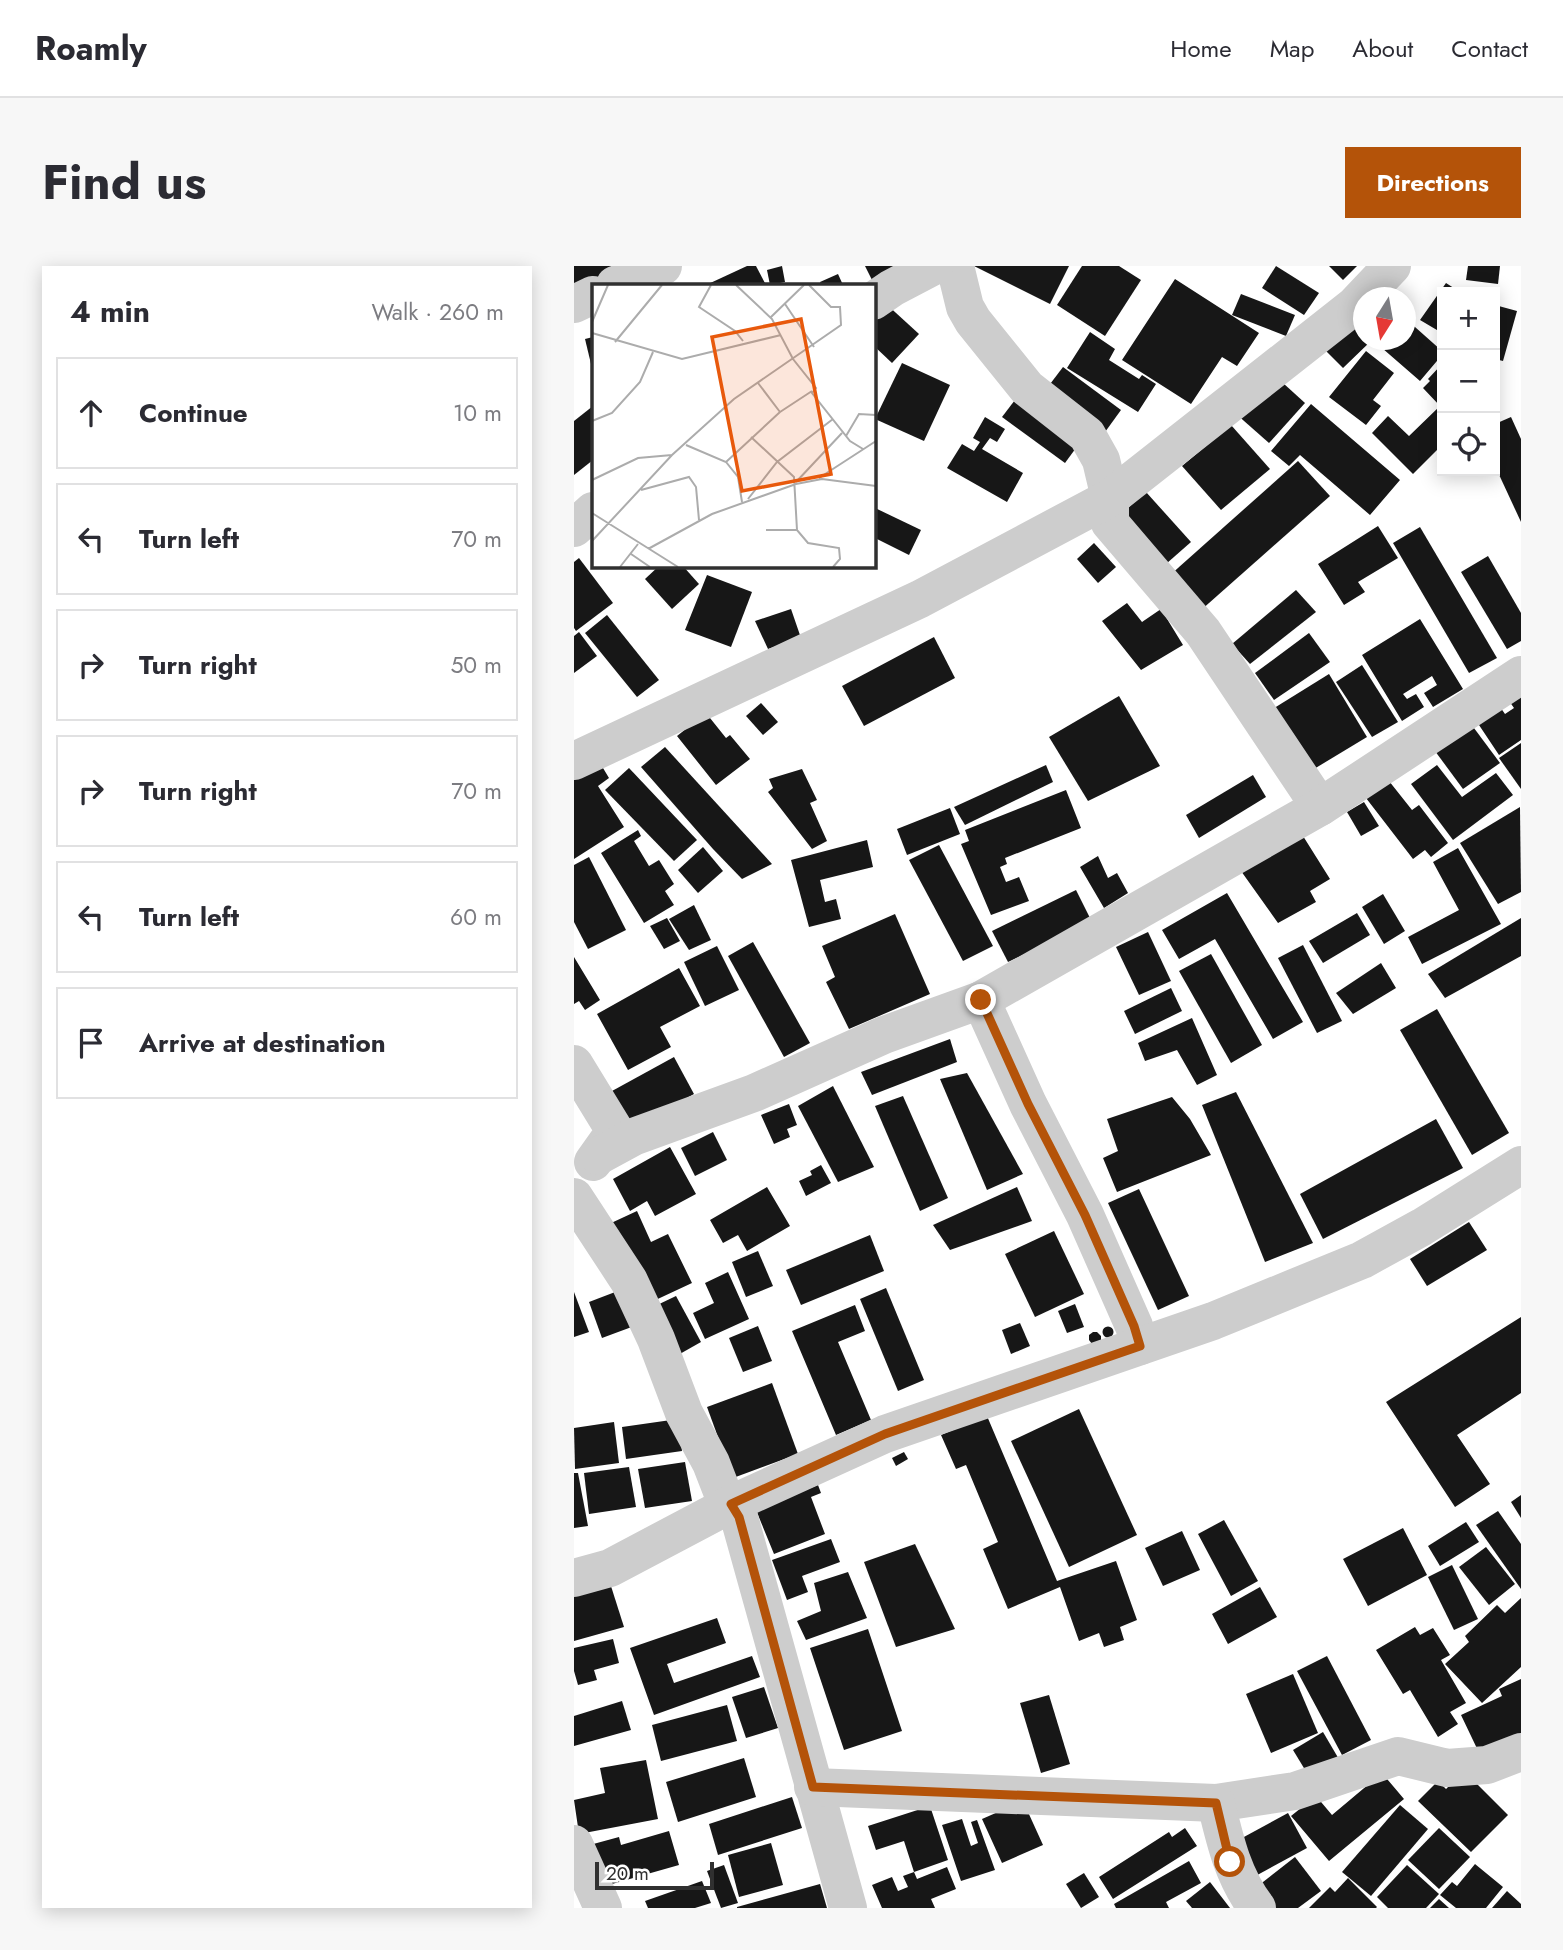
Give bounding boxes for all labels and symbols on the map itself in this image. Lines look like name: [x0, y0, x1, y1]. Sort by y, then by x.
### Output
inset map: [592, 284, 875, 567]
north arrow: [1353, 287, 1416, 350]
route end: [965, 984, 996, 1015]
route start: [1214, 1846, 1245, 1877]
scale bar: [595, 1859, 714, 1891]

